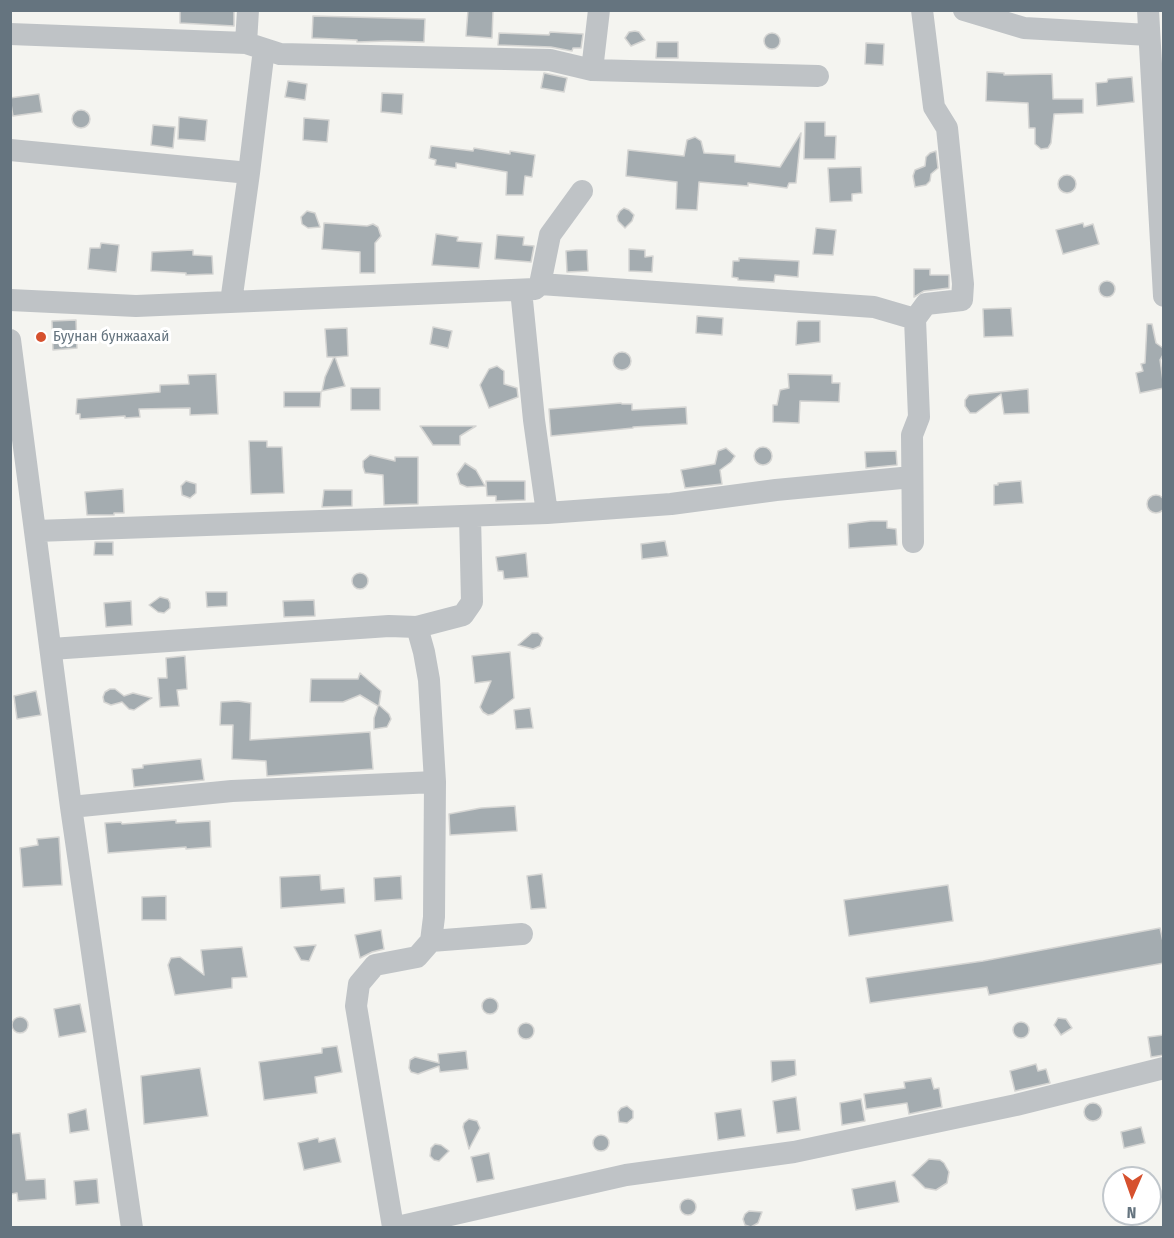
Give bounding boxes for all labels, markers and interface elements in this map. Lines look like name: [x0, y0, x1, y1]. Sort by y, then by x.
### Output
place label: Буунан бунжаахай: [53, 328, 169, 346]
marker: Буунан бунжаахай: [34, 330, 48, 344]
north arrow: [1102, 1166, 1162, 1226]
text: N: [1126, 1203, 1137, 1222]

